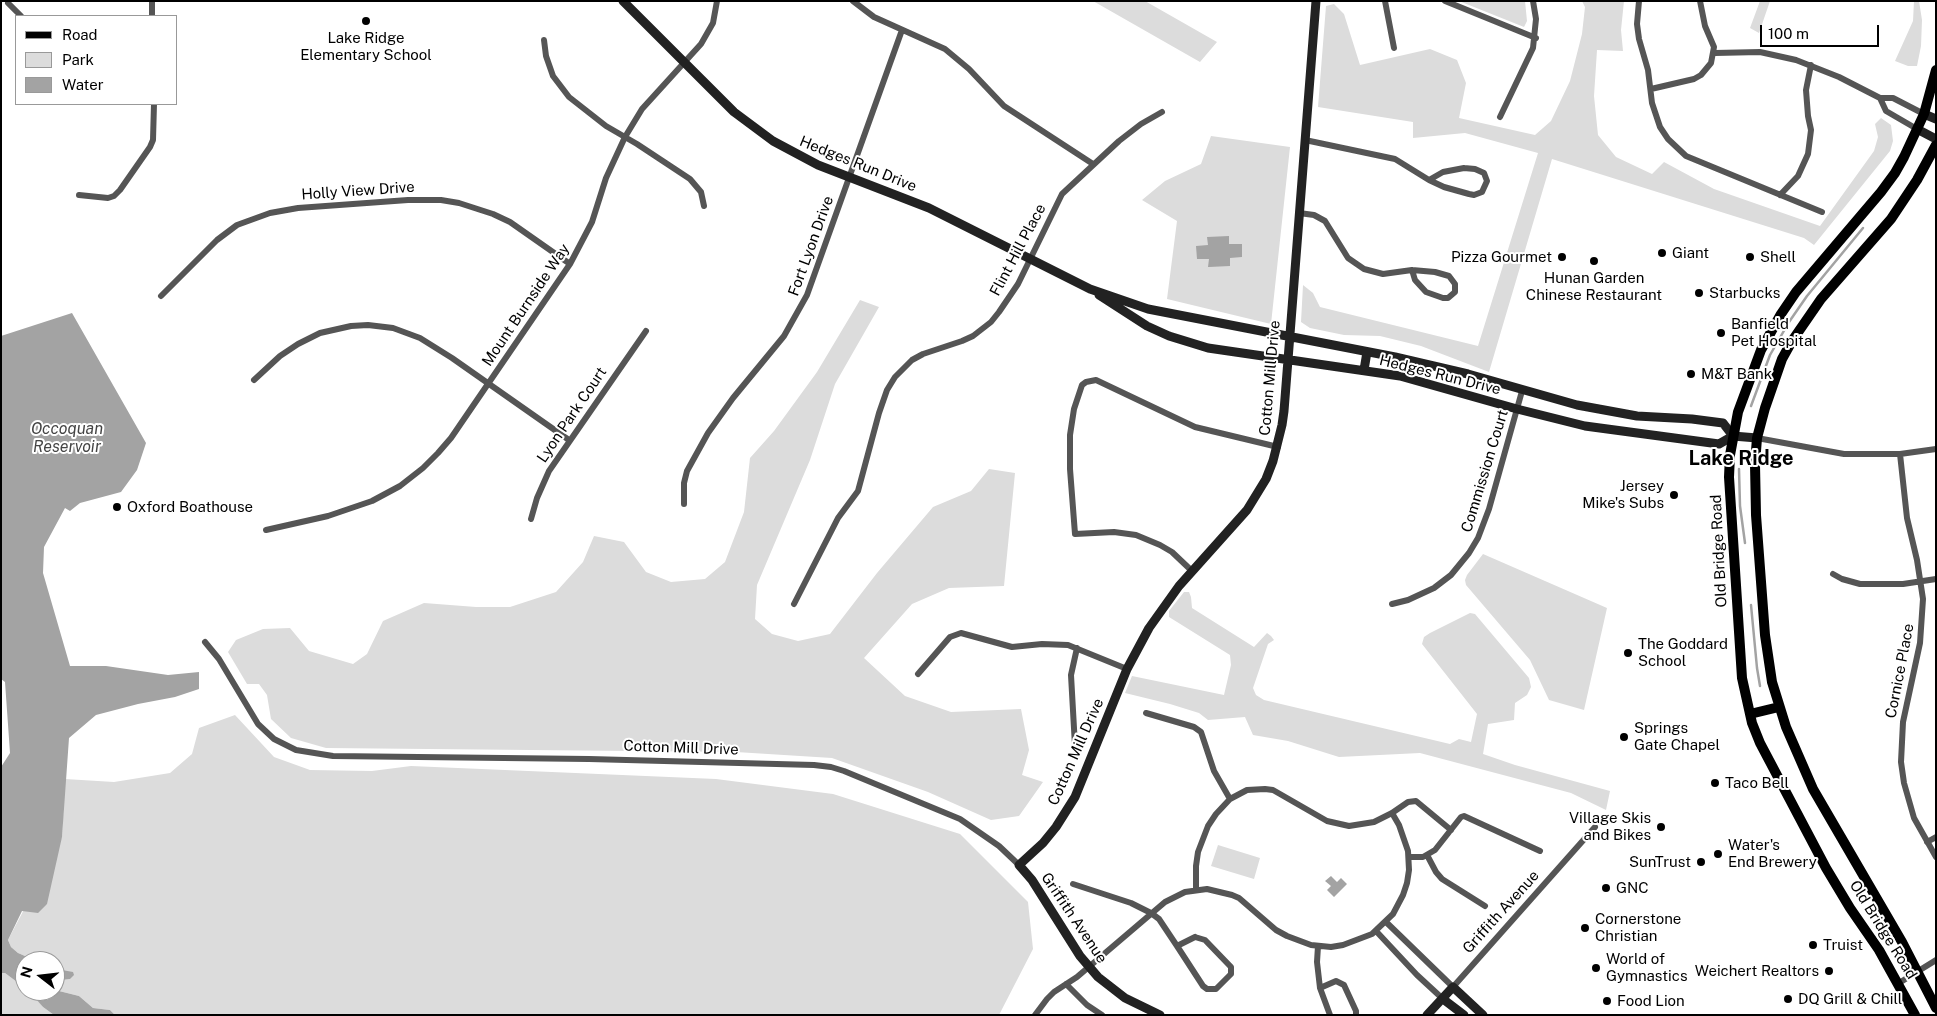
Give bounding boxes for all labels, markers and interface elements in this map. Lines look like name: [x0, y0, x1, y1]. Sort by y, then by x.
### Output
legend: [15, 15, 178, 105]
marker: Lake Ridge Elementary School: [360, 15, 372, 27]
scale bar: [1762, 15, 1881, 47]
text: 100 m: [1768, 25, 1809, 42]
text: Road: [62, 26, 98, 43]
place label: Lake Ridge Elementary School: [300, 29, 432, 64]
text: Park: [62, 51, 94, 68]
text: Water: [62, 76, 104, 93]
street label: Hedges Run Drive: [797, 132, 919, 196]
street label: Holly View Drive: [301, 178, 415, 204]
street label: Fort Lyon Drive: [785, 194, 837, 298]
street label: Flint Hill Place: [986, 201, 1050, 299]
street label: Mount Burnside Way: [478, 240, 574, 370]
place label: Giant: [1672, 244, 1709, 262]
marker: Giant: [1656, 247, 1668, 259]
place label: Pizza Gourmet: [1451, 248, 1552, 266]
place label: Shell: [1760, 248, 1796, 266]
marker: Pizza Gourmet: [1556, 251, 1568, 263]
marker: Shell: [1744, 251, 1756, 263]
marker: Hunan Garden Chinese Restaurant: [1588, 255, 1600, 267]
place label: Hunan Garden Chinese Restaurant: [1526, 269, 1662, 304]
place label: Starbucks: [1709, 284, 1780, 302]
marker: Starbucks: [1693, 287, 1705, 299]
place label: Banfield Pet Hospital: [1731, 315, 1817, 350]
street label: Cotton Mill Drive: [1256, 320, 1284, 436]
marker: Banfield Pet Hospital: [1715, 327, 1727, 339]
street label: Hedges Run Drive: [1377, 351, 1503, 399]
street label: Lyon Park Court: [533, 364, 611, 466]
place label: M&T Bank: [1701, 365, 1772, 383]
marker: M&T Bank: [1685, 368, 1697, 380]
street label: Commission Court: [1458, 408, 1512, 534]
water label: Occoquan Reservoir: [31, 419, 103, 457]
district label: Lake Ridge: [1689, 447, 1793, 471]
place label: Jersey Mike's Subs: [1582, 477, 1664, 512]
marker: Jersey Mike's Subs: [1668, 489, 1680, 501]
street label: Old Bridge Road: [1707, 494, 1731, 608]
place label: Oxford Boathouse: [127, 498, 253, 516]
marker: Oxford Boathouse: [111, 501, 123, 513]
street label: Cornice Place: [1882, 622, 1918, 720]
place label: The Goddard School: [1638, 635, 1728, 670]
marker: The Goddard School: [1622, 647, 1634, 659]
street label: Cotton Mill Drive: [1044, 696, 1108, 808]
place label: Springs Gate Chapel: [1634, 719, 1720, 754]
marker: Springs Gate Chapel: [1618, 731, 1630, 743]
street label: Cotton Mill Drive: [623, 737, 739, 759]
place label: Taco Bell: [1725, 774, 1789, 792]
marker: Taco Bell: [1709, 777, 1721, 789]
place label: Village Skis and Bikes: [1569, 809, 1651, 844]
marker: Village Skis and Bikes: [1655, 821, 1667, 833]
place label: Water's End Brewery: [1728, 836, 1817, 871]
marker: Water's End Brewery: [1712, 848, 1724, 860]
place label: SunTrust: [1629, 853, 1691, 871]
marker: SunTrust: [1695, 856, 1707, 868]
street label: Griffith Avenue: [1459, 867, 1543, 957]
street label: Griffith Avenue: [1037, 869, 1111, 967]
street label: Old Bridge Road: [1845, 877, 1921, 983]
place label: GNC: [1616, 879, 1649, 897]
marker: GNC: [1600, 882, 1612, 894]
place label: Cornerstone Christian: [1595, 910, 1681, 945]
marker: Cornerstone Christian: [1579, 922, 1591, 934]
place label: Truist: [1823, 936, 1863, 954]
marker: Truist: [1807, 939, 1819, 951]
place label: World of Gymnastics: [1606, 950, 1688, 985]
north arrow: [15, 951, 65, 1001]
marker: World of Gymnastics: [1590, 962, 1602, 974]
place label: Weichert Realtors: [1695, 962, 1819, 980]
text: N: [17, 965, 36, 980]
marker: Weichert Realtors: [1823, 965, 1835, 977]
place label: DQ Grill & Chill: [1798, 990, 1902, 1008]
place label: Food Lion: [1617, 992, 1685, 1010]
marker: DQ Grill & Chill: [1782, 993, 1794, 1005]
marker: Food Lion: [1601, 995, 1613, 1007]

